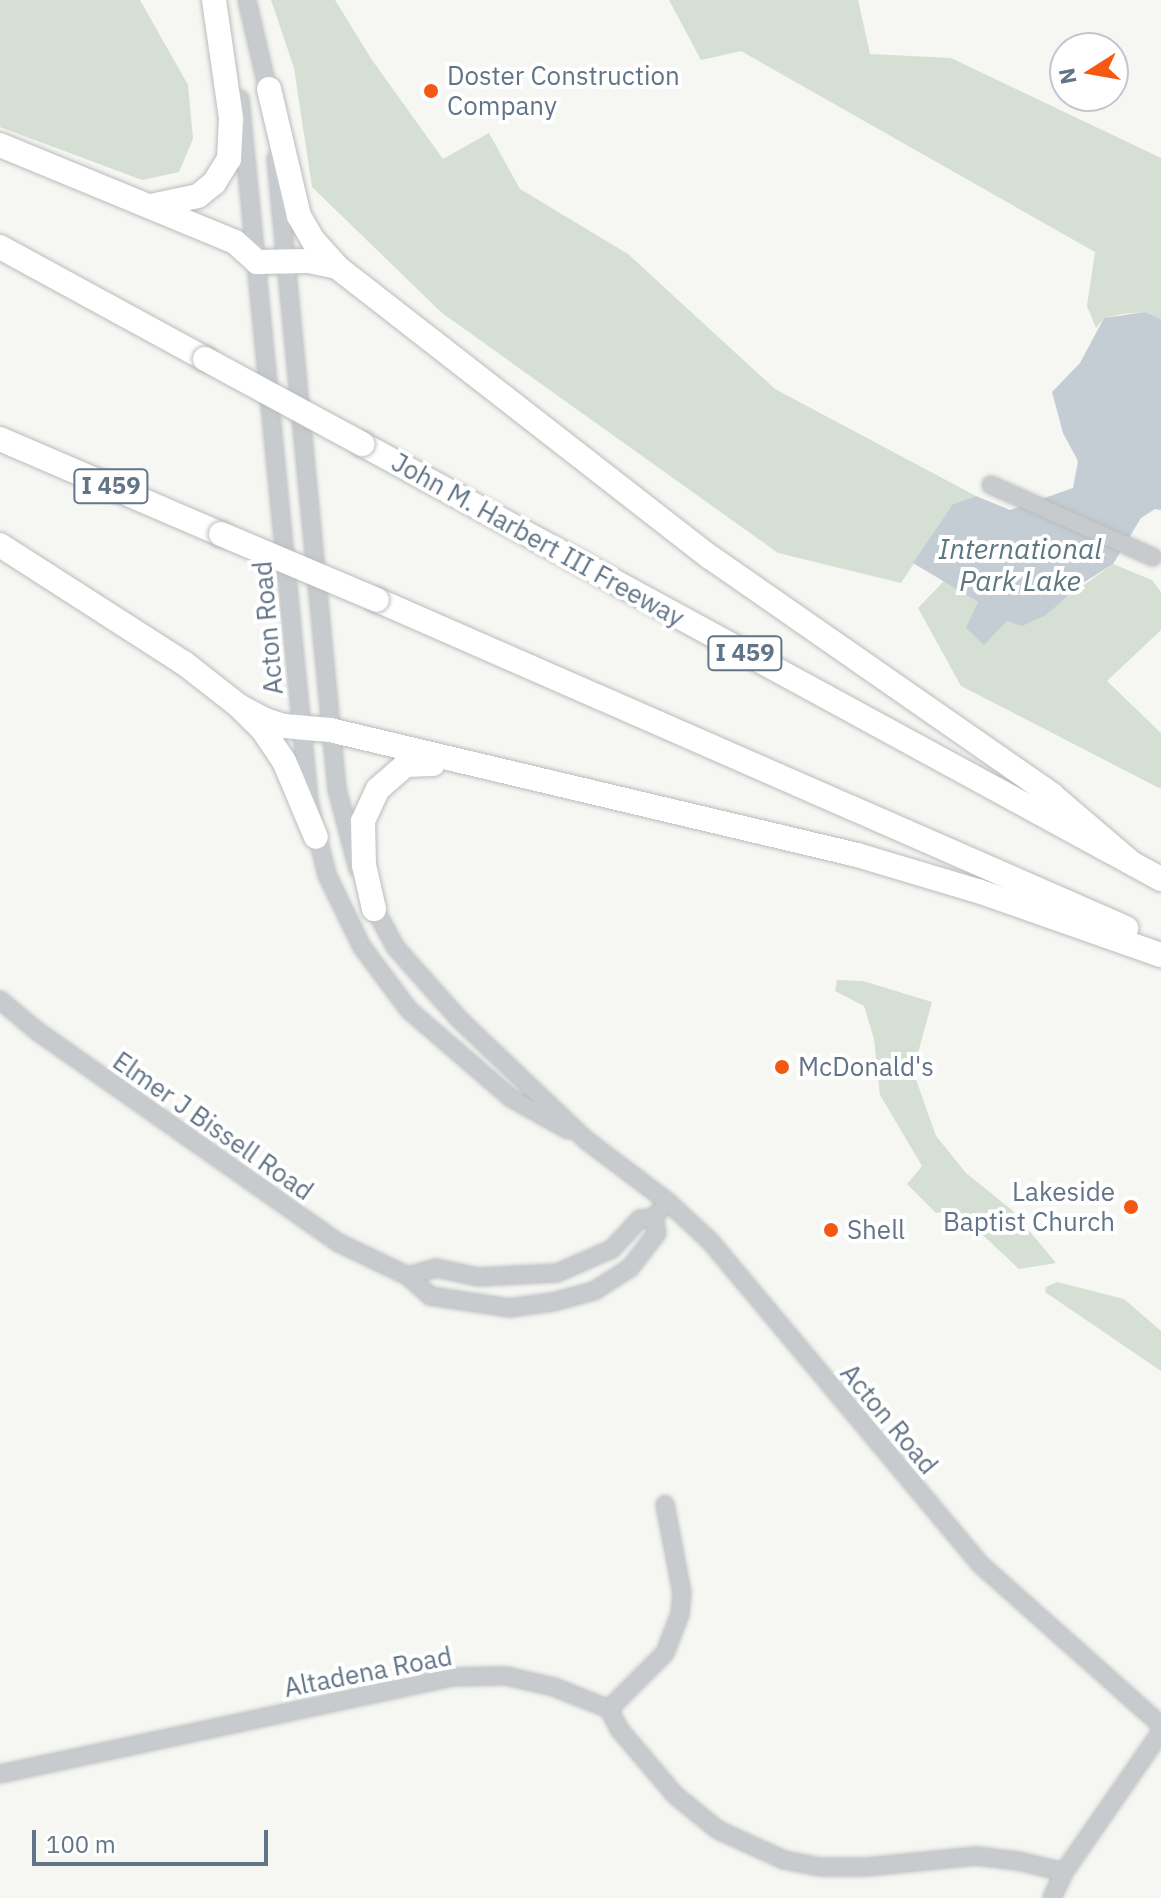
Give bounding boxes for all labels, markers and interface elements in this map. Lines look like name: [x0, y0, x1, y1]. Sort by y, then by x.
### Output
north arrow: [1049, 32, 1129, 112]
place label: Doster Construction Company: [447, 60, 680, 122]
text: N: [1051, 66, 1083, 87]
marker: Doster Construction Company: [422, 82, 440, 100]
street label: John M. Harbert III Freeway: [386, 446, 690, 634]
road number: I 459: [73, 466, 149, 506]
water label: International Park Lake: [938, 532, 1102, 598]
street label: Acton Road: [247, 560, 289, 696]
road number: I 459: [707, 633, 783, 673]
street label: Elmer J Bissell Road: [107, 1045, 319, 1207]
place label: McDonald's: [798, 1051, 934, 1083]
marker: McDonald's: [773, 1058, 791, 1076]
place label: Lakeside Baptist Church: [943, 1176, 1115, 1238]
marker: Lakeside Baptist Church: [1122, 1198, 1140, 1216]
place label: Shell: [847, 1214, 905, 1246]
marker: Shell: [822, 1221, 840, 1239]
street label: Acton Road: [834, 1358, 944, 1480]
street label: Altadena Road: [281, 1640, 455, 1704]
scale bar: [36, 1814, 272, 1864]
text: 100 m: [46, 1828, 116, 1860]

